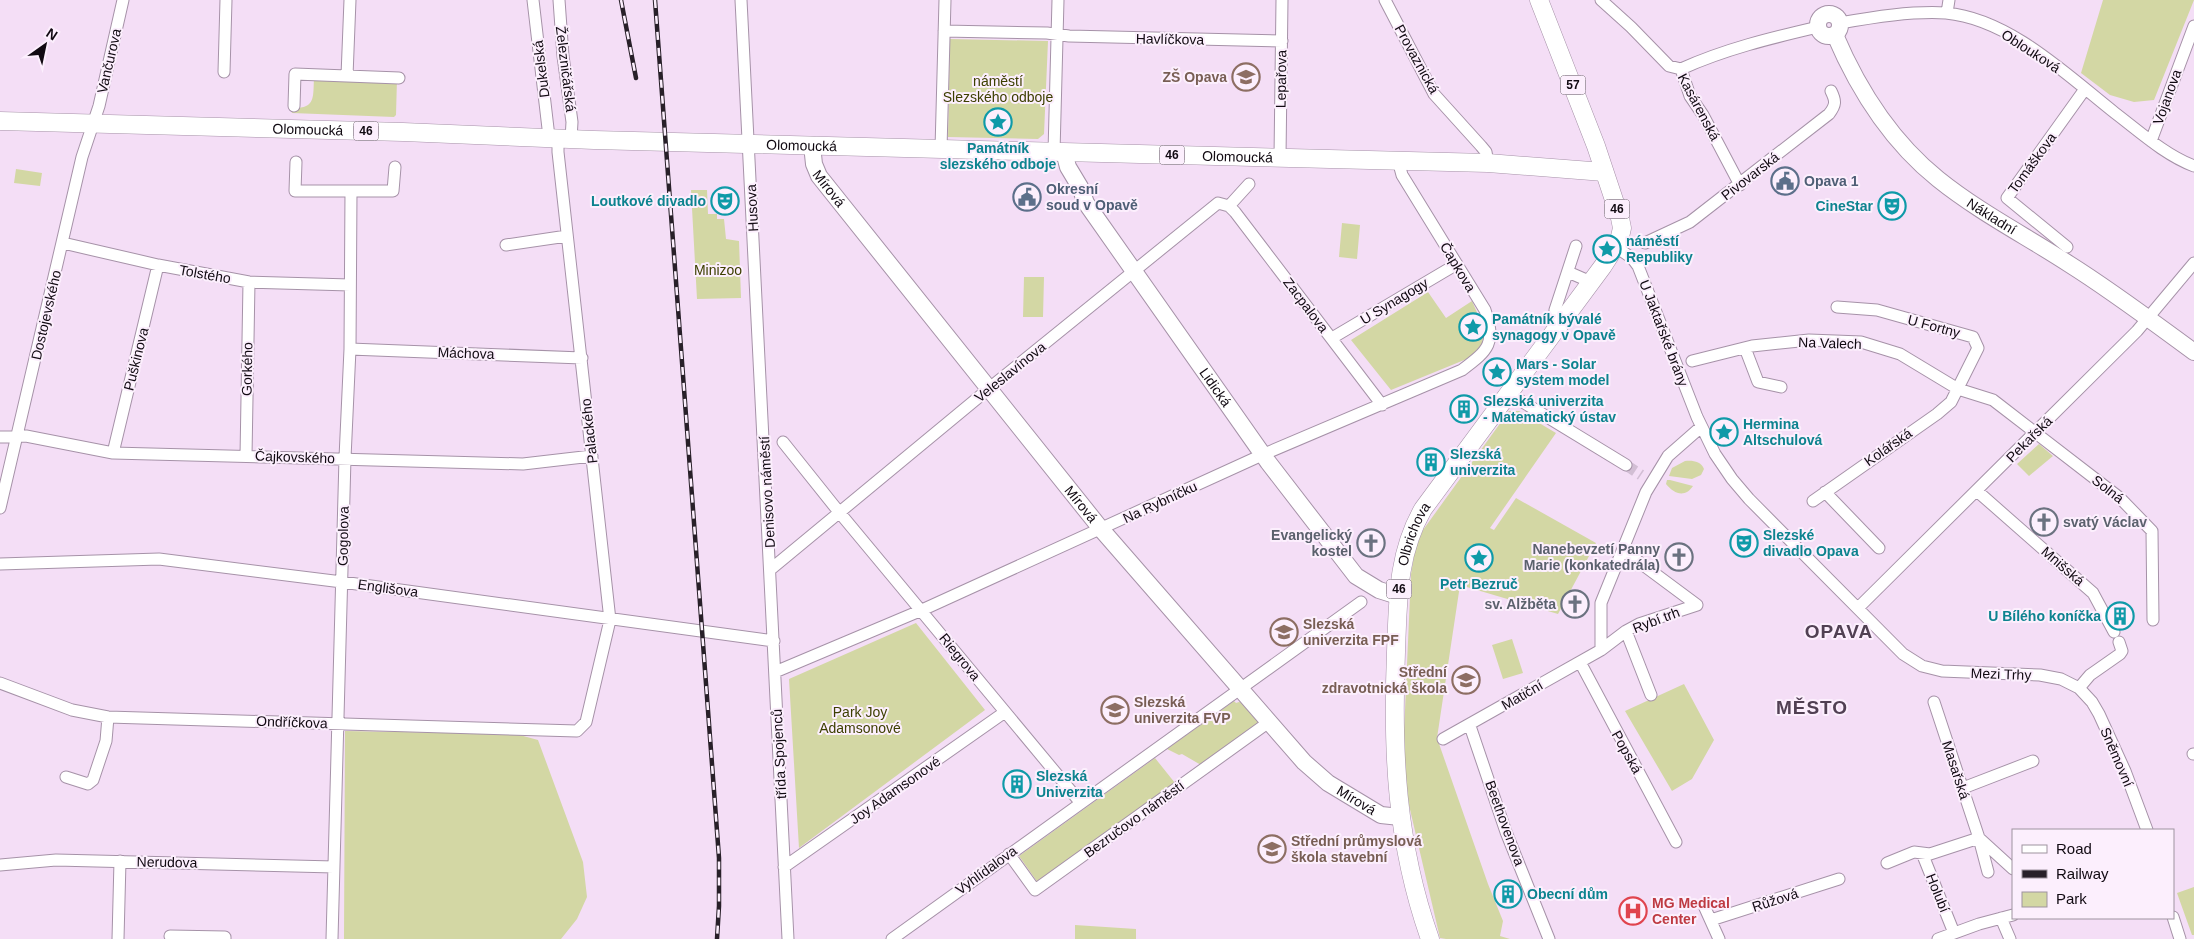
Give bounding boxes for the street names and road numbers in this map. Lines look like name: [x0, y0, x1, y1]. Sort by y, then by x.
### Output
street label: Provaznická: [1392, 22, 1443, 96]
street label: Železničářská: [553, 25, 579, 113]
street label: Oblouková: [1999, 26, 2064, 76]
street label: Vančurova: [94, 27, 124, 95]
street label: Havlíčkova: [1136, 30, 1205, 48]
street label: Dukelská: [530, 39, 552, 99]
street label: Lepařova: [1272, 49, 1290, 108]
street label: Vojanova: [2150, 67, 2184, 127]
street label: Kasárenská: [1675, 71, 1724, 144]
road number: 57: [1560, 76, 1586, 94]
street label: Olomoucká: [272, 120, 344, 138]
road number: 46: [354, 122, 378, 140]
street label: Tomáškova: [2005, 129, 2059, 196]
street label: Olomoucká: [766, 136, 837, 154]
road number: 46: [1160, 146, 1184, 164]
street label: Olomoucká: [1202, 148, 1273, 165]
street label: Pivovarská: [1718, 148, 1782, 203]
street label: Mírová: [809, 167, 849, 210]
street label: Husova: [743, 184, 761, 232]
street label: Nákladní: [1964, 195, 2019, 238]
road number: 46: [1604, 200, 1630, 218]
street label: Čapkova: [1437, 239, 1479, 295]
street label: Tolstého: [178, 262, 232, 286]
street label: Dostojevského: [28, 268, 64, 362]
street label: Zacpalova: [1280, 274, 1332, 336]
street label: U Synagogy: [1357, 274, 1431, 328]
street label: U Jaktařské brány: [1636, 277, 1692, 389]
street label: U Fortny: [1906, 311, 1962, 341]
street label: Puškinova: [120, 326, 152, 392]
street label: Na Valech: [1798, 334, 1862, 352]
street label: Veleslavínova: [971, 338, 1049, 405]
street label: Gorkého: [239, 342, 255, 396]
street label: Máchova: [437, 344, 495, 362]
street label: Lidická: [1196, 365, 1235, 410]
street label: Palackého: [578, 397, 600, 464]
street label: Pekařská: [2003, 413, 2055, 465]
street label: Kolářská: [1861, 425, 1915, 469]
street label: Denisovo náměstí: [756, 436, 778, 548]
street label: Čajkovského: [255, 448, 336, 466]
street label: Solná: [2089, 472, 2127, 506]
street label: Na Rybníčku: [1120, 478, 1200, 526]
street label: Mírová: [1061, 482, 1101, 526]
street label: Olbrichova: [1395, 499, 1433, 567]
street label: Gogolova: [334, 506, 352, 566]
street label: Mnišská: [2038, 543, 2088, 589]
street label: Englišova: [357, 576, 419, 600]
road number: 46: [1386, 580, 1412, 598]
street label: Rybí trh: [1630, 604, 1682, 636]
street label: Riegrova: [936, 630, 984, 684]
street label: Mezi Trhy: [1970, 665, 2032, 683]
street label: Matiční: [1498, 677, 1546, 713]
street label: třída Spojenců: [769, 708, 789, 800]
street label: Ondříčkova: [256, 713, 328, 731]
street label: Sněmovní: [2097, 725, 2137, 789]
street label: Popská: [1609, 728, 1645, 776]
street label: Masařská: [1939, 739, 1973, 802]
street label: Joy Adamsonové: [847, 753, 943, 827]
street label: Bezručovo náměstí: [1081, 777, 1187, 861]
street label: Beethovenova: [1482, 778, 1528, 868]
street label: Mírová: [1334, 782, 1379, 818]
street label: Vyhlídalova: [952, 842, 1020, 898]
street label: Nerudova: [137, 853, 198, 871]
street label: Holubí: [1923, 871, 1953, 915]
street label: Růžová: [1750, 885, 1800, 915]

